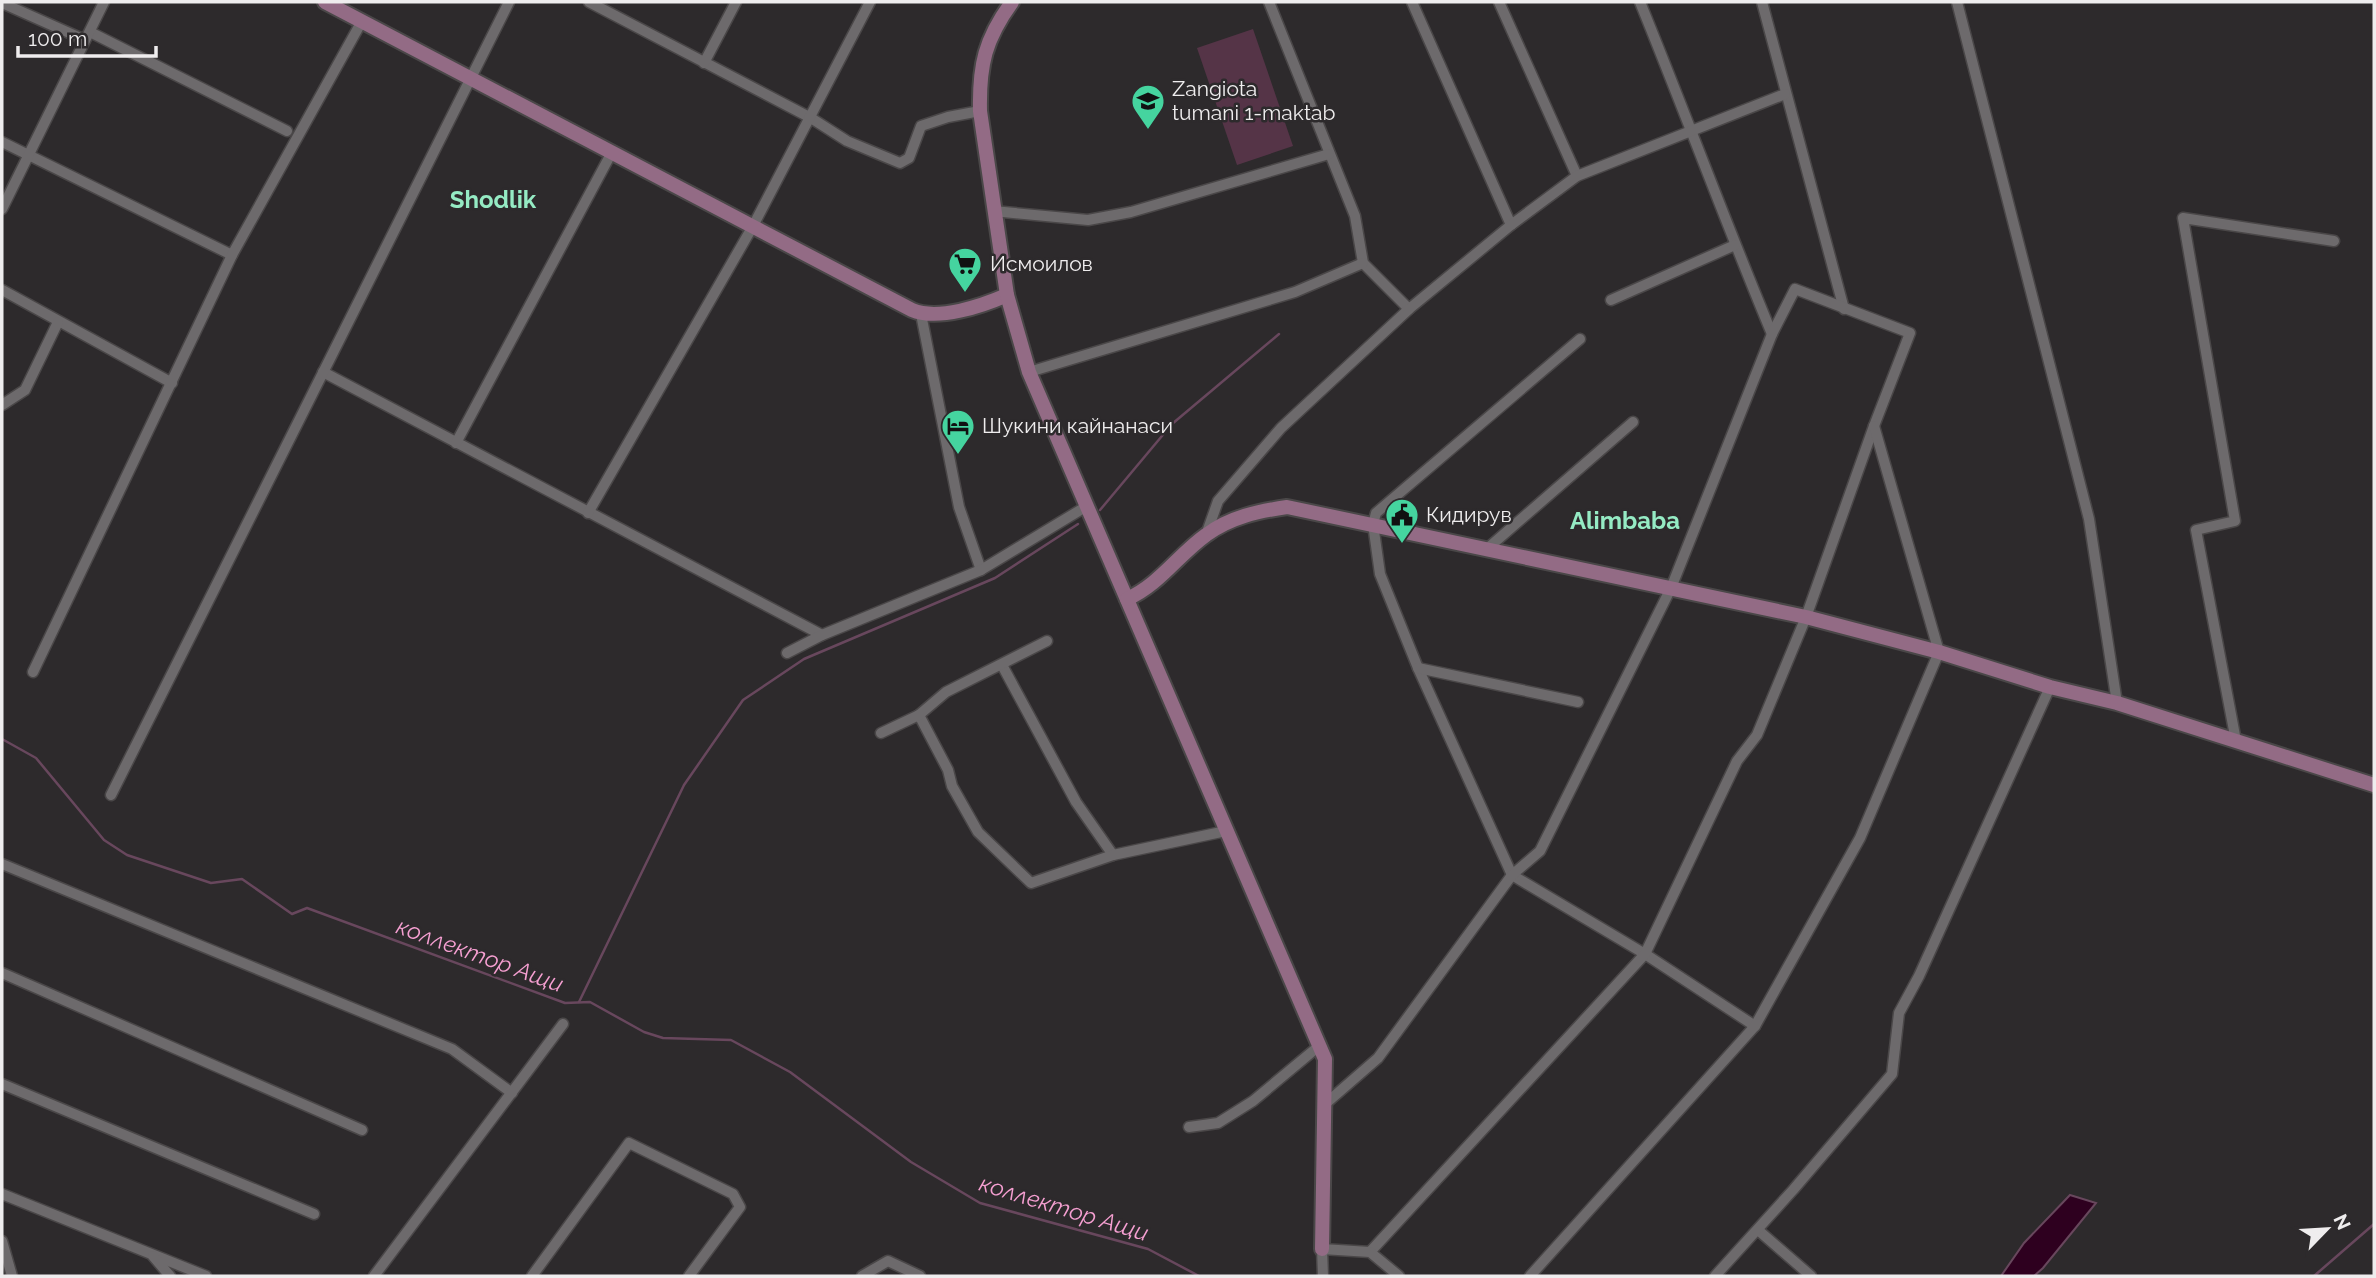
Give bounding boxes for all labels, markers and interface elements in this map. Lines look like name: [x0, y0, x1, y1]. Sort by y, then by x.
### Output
scale bar: [18, 14, 156, 58]
text: 100 m: [28, 26, 87, 51]
place label: Zangiota tumani 1-maktab: [1172, 76, 1335, 125]
school or university icon: Zangiota tumani 1-maktab: [1129, 82, 1167, 131]
district label: Shodlik: [450, 185, 537, 214]
supermarket icon: Исмоилов: [946, 245, 984, 294]
place label: Исмоилов: [990, 251, 1093, 276]
hotel icon: Шукини кайнанаси: [939, 407, 977, 456]
place label: Шукини кайнанаси: [982, 413, 1173, 438]
public building icon: Кидирув: [1383, 496, 1421, 545]
place label: Кидирув: [1426, 502, 1512, 527]
district label: Alimbaba: [1570, 506, 1680, 535]
water label: коллектор Ащи: [393, 912, 567, 997]
water label: коллектор Ащи: [976, 1169, 1152, 1246]
north arrow: [2292, 1194, 2362, 1264]
text: N: [2329, 1211, 2355, 1233]

